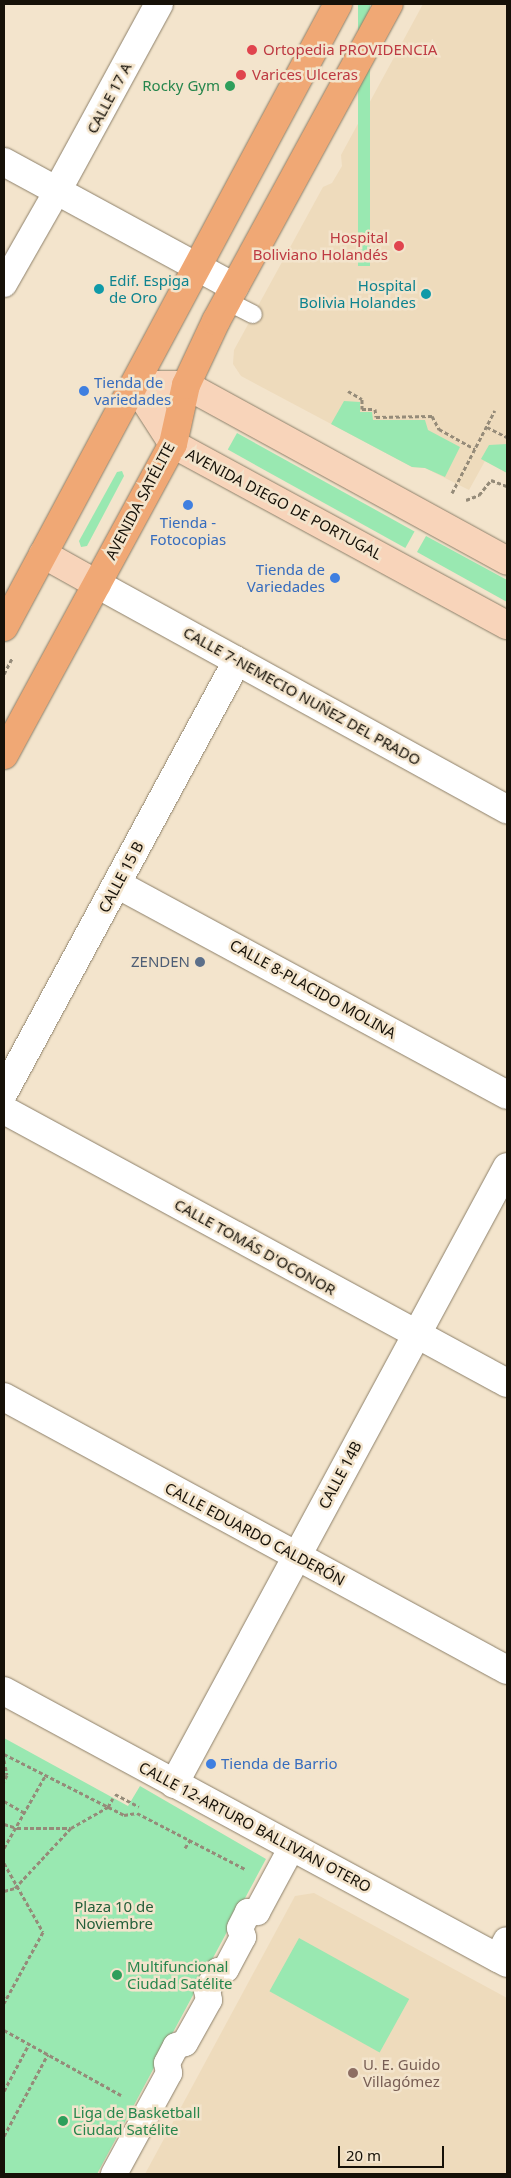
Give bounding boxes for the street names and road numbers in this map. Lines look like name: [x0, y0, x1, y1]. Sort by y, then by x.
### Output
street label: CALLE 17 A: [83, 59, 135, 137]
street label: AVENIDA SATÉLITE: [102, 439, 178, 563]
street label: AVENIDA DIEGO DE PORTUGAL: [183, 445, 385, 563]
street label: CALLE 7-NEMECIO NUÑEZ DEL PRADO: [180, 623, 424, 769]
street label: CALLE 15 B: [95, 838, 147, 916]
street label: CALLE 8-PLACIDO MOLINA: [227, 936, 399, 1042]
street label: CALLE TOMÁS D'OCONOR: [171, 1195, 339, 1299]
street label: CALLE 14B: [315, 1438, 365, 1512]
street label: CALLE EDUARDO CALDERÓN: [162, 1479, 348, 1589]
street label: CALLE 12-ARTURO BALLIVIAN OTERO: [136, 1758, 374, 1896]

